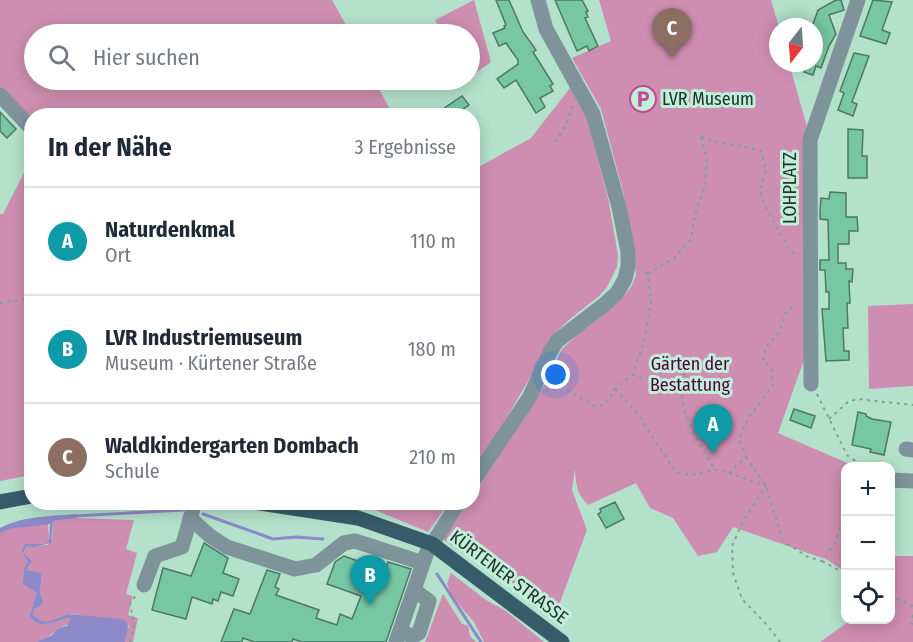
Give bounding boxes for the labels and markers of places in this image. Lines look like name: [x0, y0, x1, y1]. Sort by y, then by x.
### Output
pin: C: [652, 8, 692, 58]
parking icon: LVR Museum: [628, 84, 658, 114]
place label: LVR Museum: [662, 88, 754, 110]
pin: A: [694, 404, 732, 454]
pin: B: [350, 556, 389, 605]

